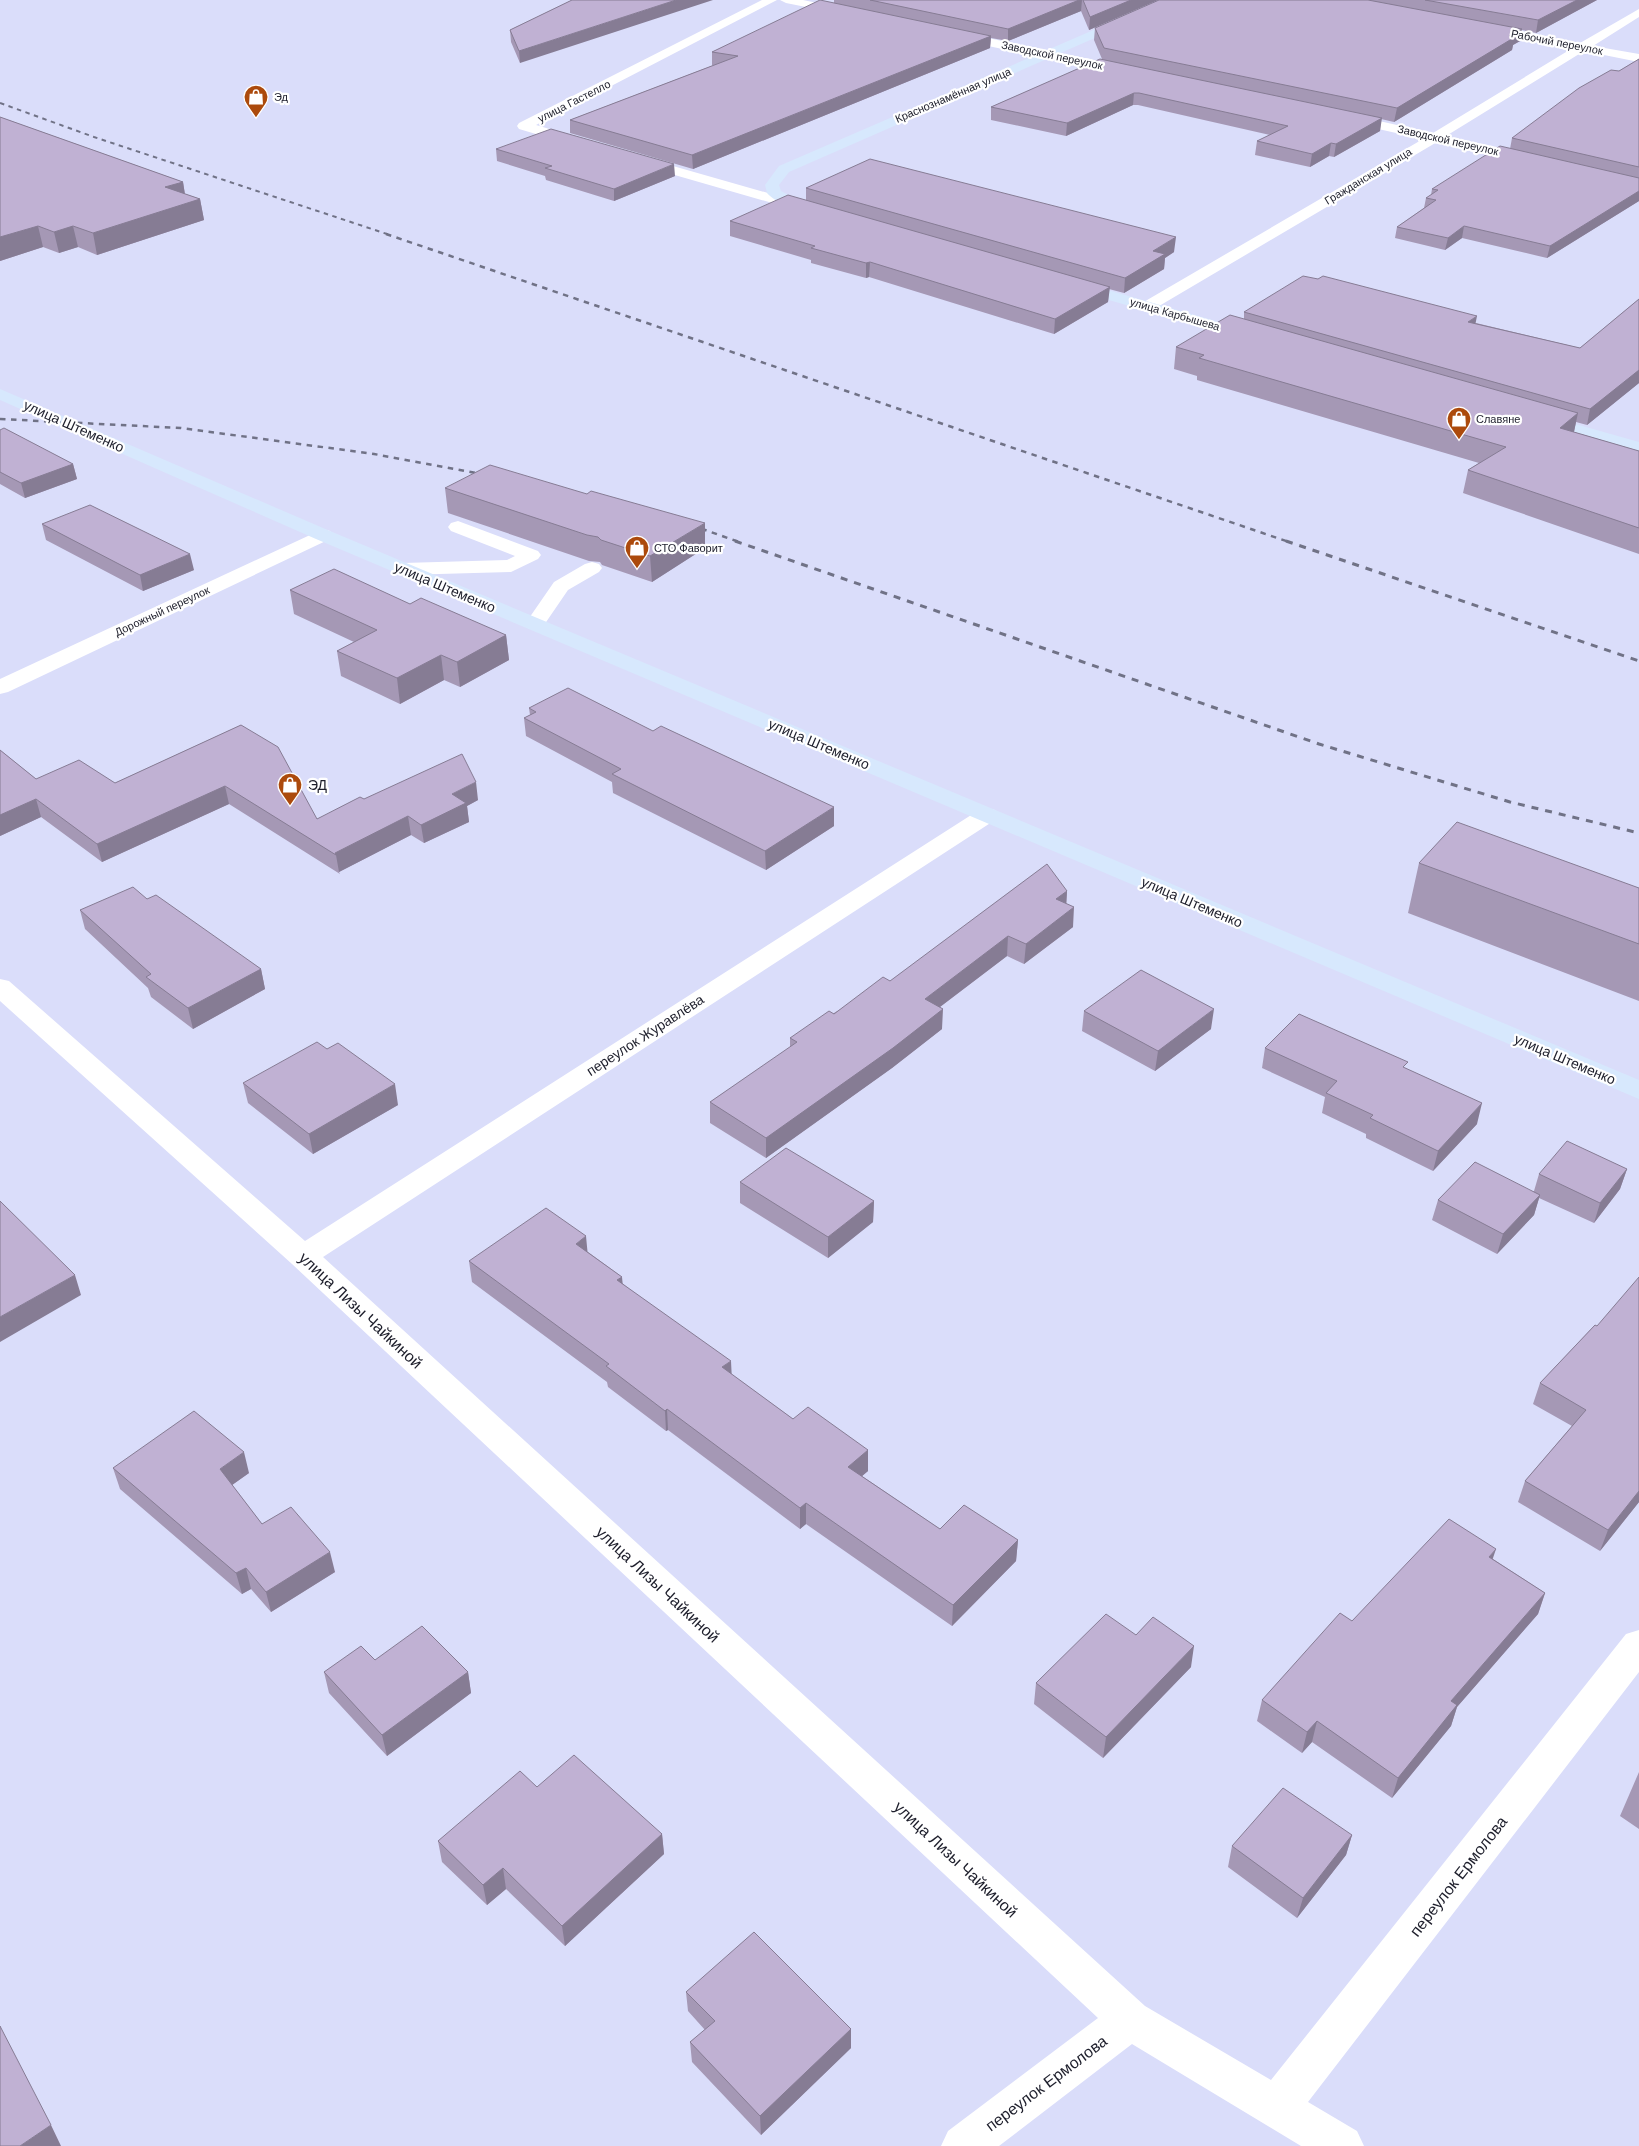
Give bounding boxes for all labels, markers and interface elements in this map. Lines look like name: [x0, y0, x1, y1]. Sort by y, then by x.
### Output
street label: Рабочий переулок: [1510, 26, 1604, 58]
street label: Заводской переулок: [1000, 37, 1104, 73]
street label: Краснознамённая улица: [893, 64, 1014, 126]
street label: улица Гастелло: [535, 77, 613, 125]
shop icon: Эд: [243, 84, 269, 118]
place label: Эд: [274, 90, 289, 104]
street label: Заводской переулок: [1396, 122, 1500, 158]
street label: Гражданская улица: [1322, 144, 1415, 208]
street label: улица Карбышева: [1128, 294, 1222, 334]
street label: улица Штеменко: [21, 396, 127, 456]
shop icon: Славяне: [1446, 406, 1472, 440]
place label: Славяне: [1476, 412, 1520, 426]
shop icon: СТО Фаворит: [624, 535, 650, 569]
place label: СТО Фаворит: [654, 541, 723, 555]
street label: улица Штеменко: [392, 558, 499, 617]
street label: Дорожный переулок: [112, 583, 212, 639]
street label: улица Штеменко: [766, 715, 873, 774]
shop icon: ЭД: [277, 772, 303, 806]
place label: ЭД: [308, 776, 328, 794]
street label: улица Штеменко: [1139, 873, 1246, 932]
street label: переулок Журавлёва: [583, 990, 707, 1080]
street label: улица Штеменко: [1512, 1030, 1619, 1089]
street label: улица Лизы Чайкиной: [294, 1247, 427, 1373]
street label: улица Лизы Чайкиной: [591, 1521, 724, 1647]
street label: улица Лизы Чайкиной: [889, 1796, 1022, 1922]
street label: переулок Ермолова: [1405, 1812, 1512, 1941]
street label: переулок Ермолова: [981, 2031, 1111, 2136]

